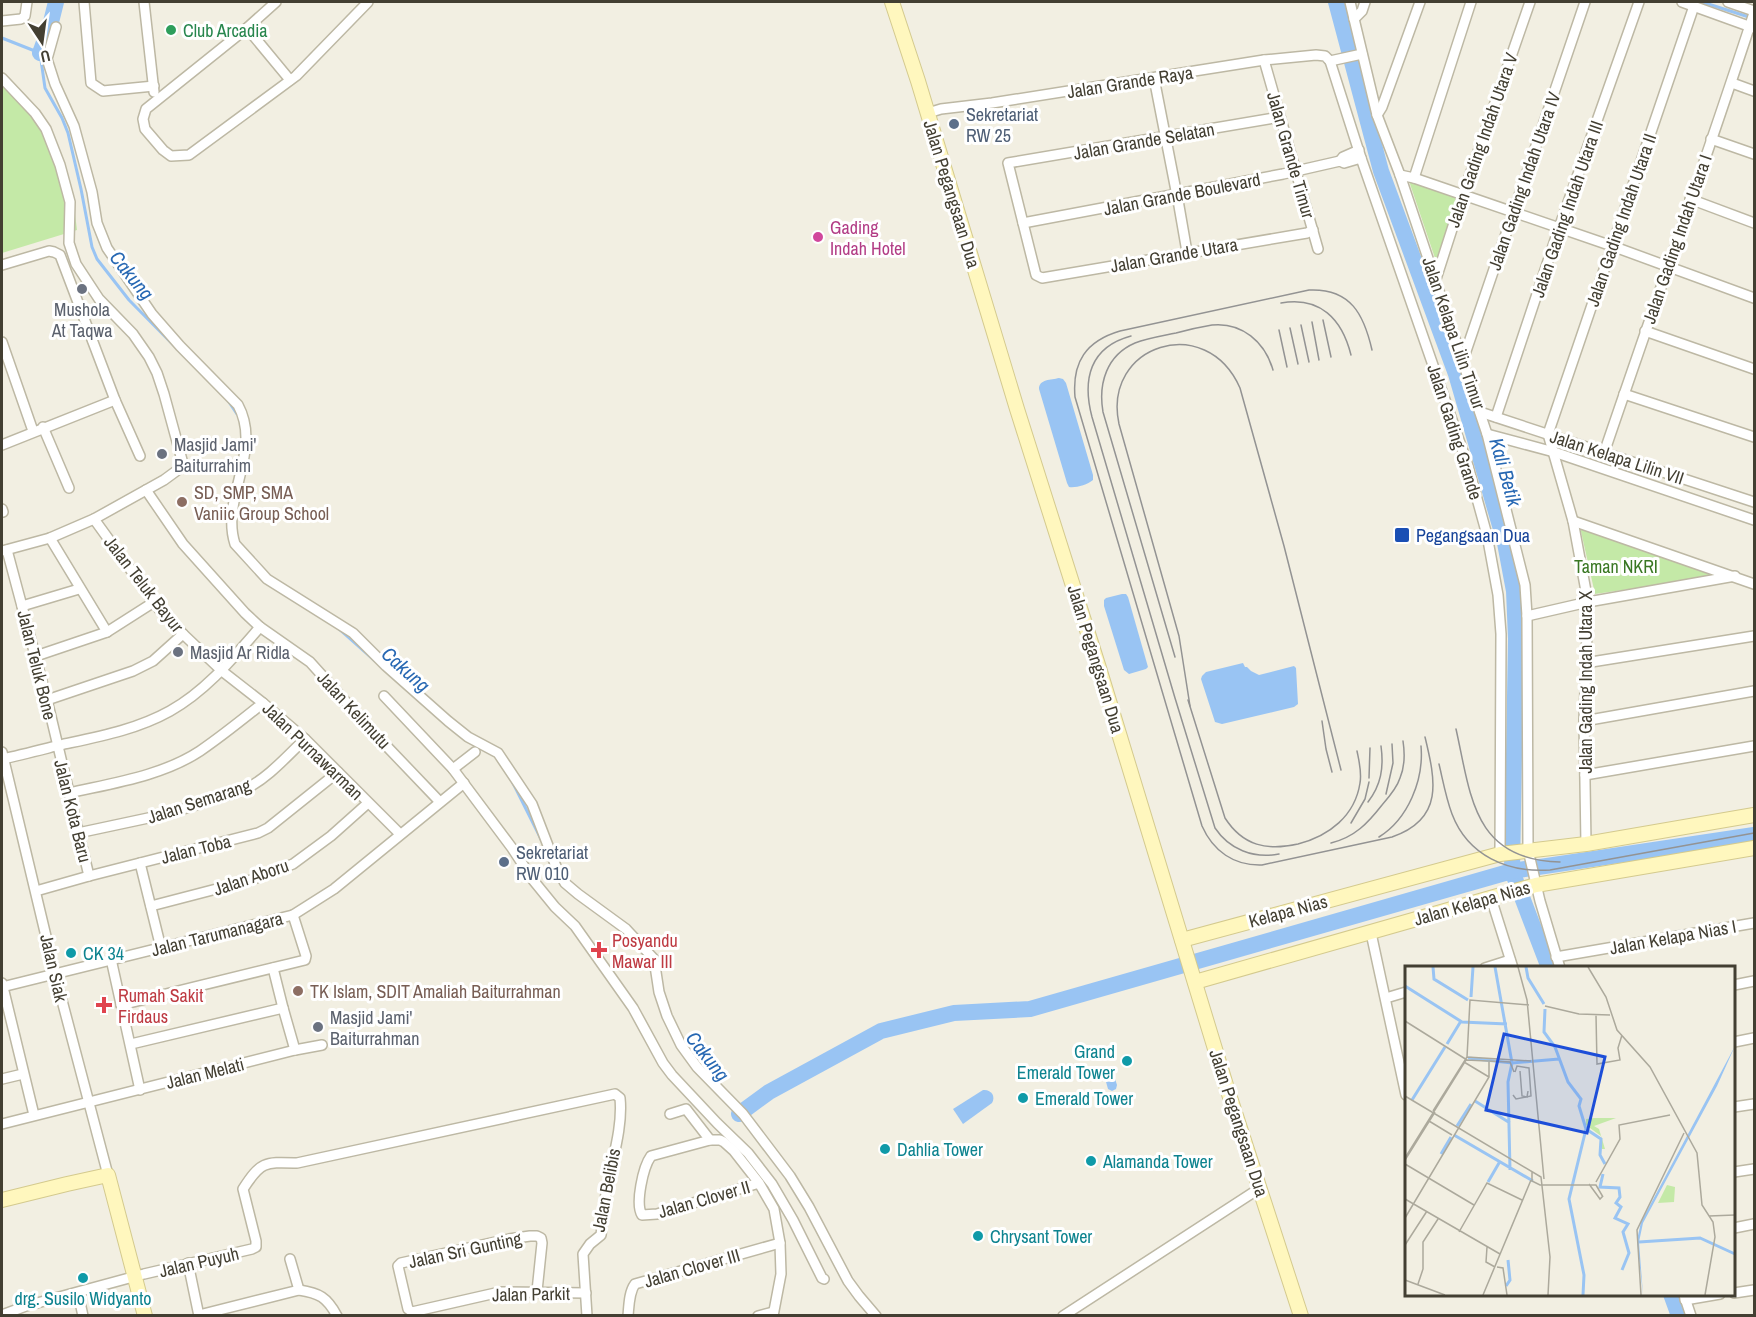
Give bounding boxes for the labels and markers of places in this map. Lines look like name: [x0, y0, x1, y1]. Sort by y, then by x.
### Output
place label: Club Arcadia: [183, 18, 268, 43]
marker: Club Arcadia: [164, 23, 178, 37]
place label: Sekretariat RW 25: [966, 102, 1038, 148]
marker: Sekretariat RW 25: [947, 117, 961, 131]
place label: Gading Indah Hotel: [830, 215, 906, 261]
marker: Gading Indah Hotel: [811, 230, 825, 244]
marker: Mushola At Taqwa: [75, 282, 89, 296]
place label: Mushola At Taqwa: [51, 297, 112, 343]
place label: Masjid Jami' Baiturrahim: [174, 432, 257, 478]
marker: Masjid Jami' Baiturrahim: [155, 447, 169, 461]
place label: SD, SMP, SMA Vaniic Group School: [194, 480, 329, 526]
marker: SD, SMP, SMA Vaniic Group School: [175, 495, 189, 509]
place label: Pegangsaan Dua: [1416, 523, 1530, 548]
marker: Pegangsaan Dua: [1393, 526, 1411, 544]
place label: Masjid Ar Ridla: [190, 640, 290, 665]
marker: Masjid Ar Ridla: [171, 645, 185, 659]
place label: Sekretariat RW 010: [516, 840, 588, 886]
marker: Sekretariat RW 010: [497, 855, 511, 869]
place label: Posyandu Mawar III: [612, 928, 678, 974]
place label: CK 34: [83, 941, 124, 966]
marker: Posyandu Mawar III: [590, 941, 608, 959]
marker: CK 34: [64, 946, 78, 960]
place label: TK Islam, SDIT Amaliah Baiturrahman: [310, 979, 561, 1004]
place label: Rumah Sakit Firdaus: [118, 983, 203, 1029]
marker: TK Islam, SDIT Amaliah Baiturrahman: [291, 984, 305, 998]
marker: Rumah Sakit Firdaus: [95, 996, 113, 1014]
place label: Masjid Jami' Baiturrahman: [330, 1005, 419, 1051]
marker: Masjid Jami' Baiturrahman: [311, 1020, 325, 1034]
place label: Grand Emerald Tower: [1017, 1039, 1115, 1085]
marker: Grand Emerald Tower: [1120, 1054, 1134, 1068]
place label: Emerald Tower: [1035, 1086, 1133, 1111]
marker: Emerald Tower: [1016, 1091, 1030, 1105]
place label: Dahlia Tower: [897, 1137, 983, 1162]
marker: Dahlia Tower: [878, 1142, 892, 1156]
place label: Alamanda Tower: [1102, 1149, 1213, 1174]
marker: Alamanda Tower: [1084, 1154, 1098, 1168]
place label: Chrysant Tower: [990, 1224, 1092, 1249]
marker: Chrysant Tower: [971, 1229, 985, 1243]
marker: drg. Susilo Widyanto: [76, 1271, 90, 1285]
place label: drg. Susilo Widyanto: [14, 1286, 152, 1311]

